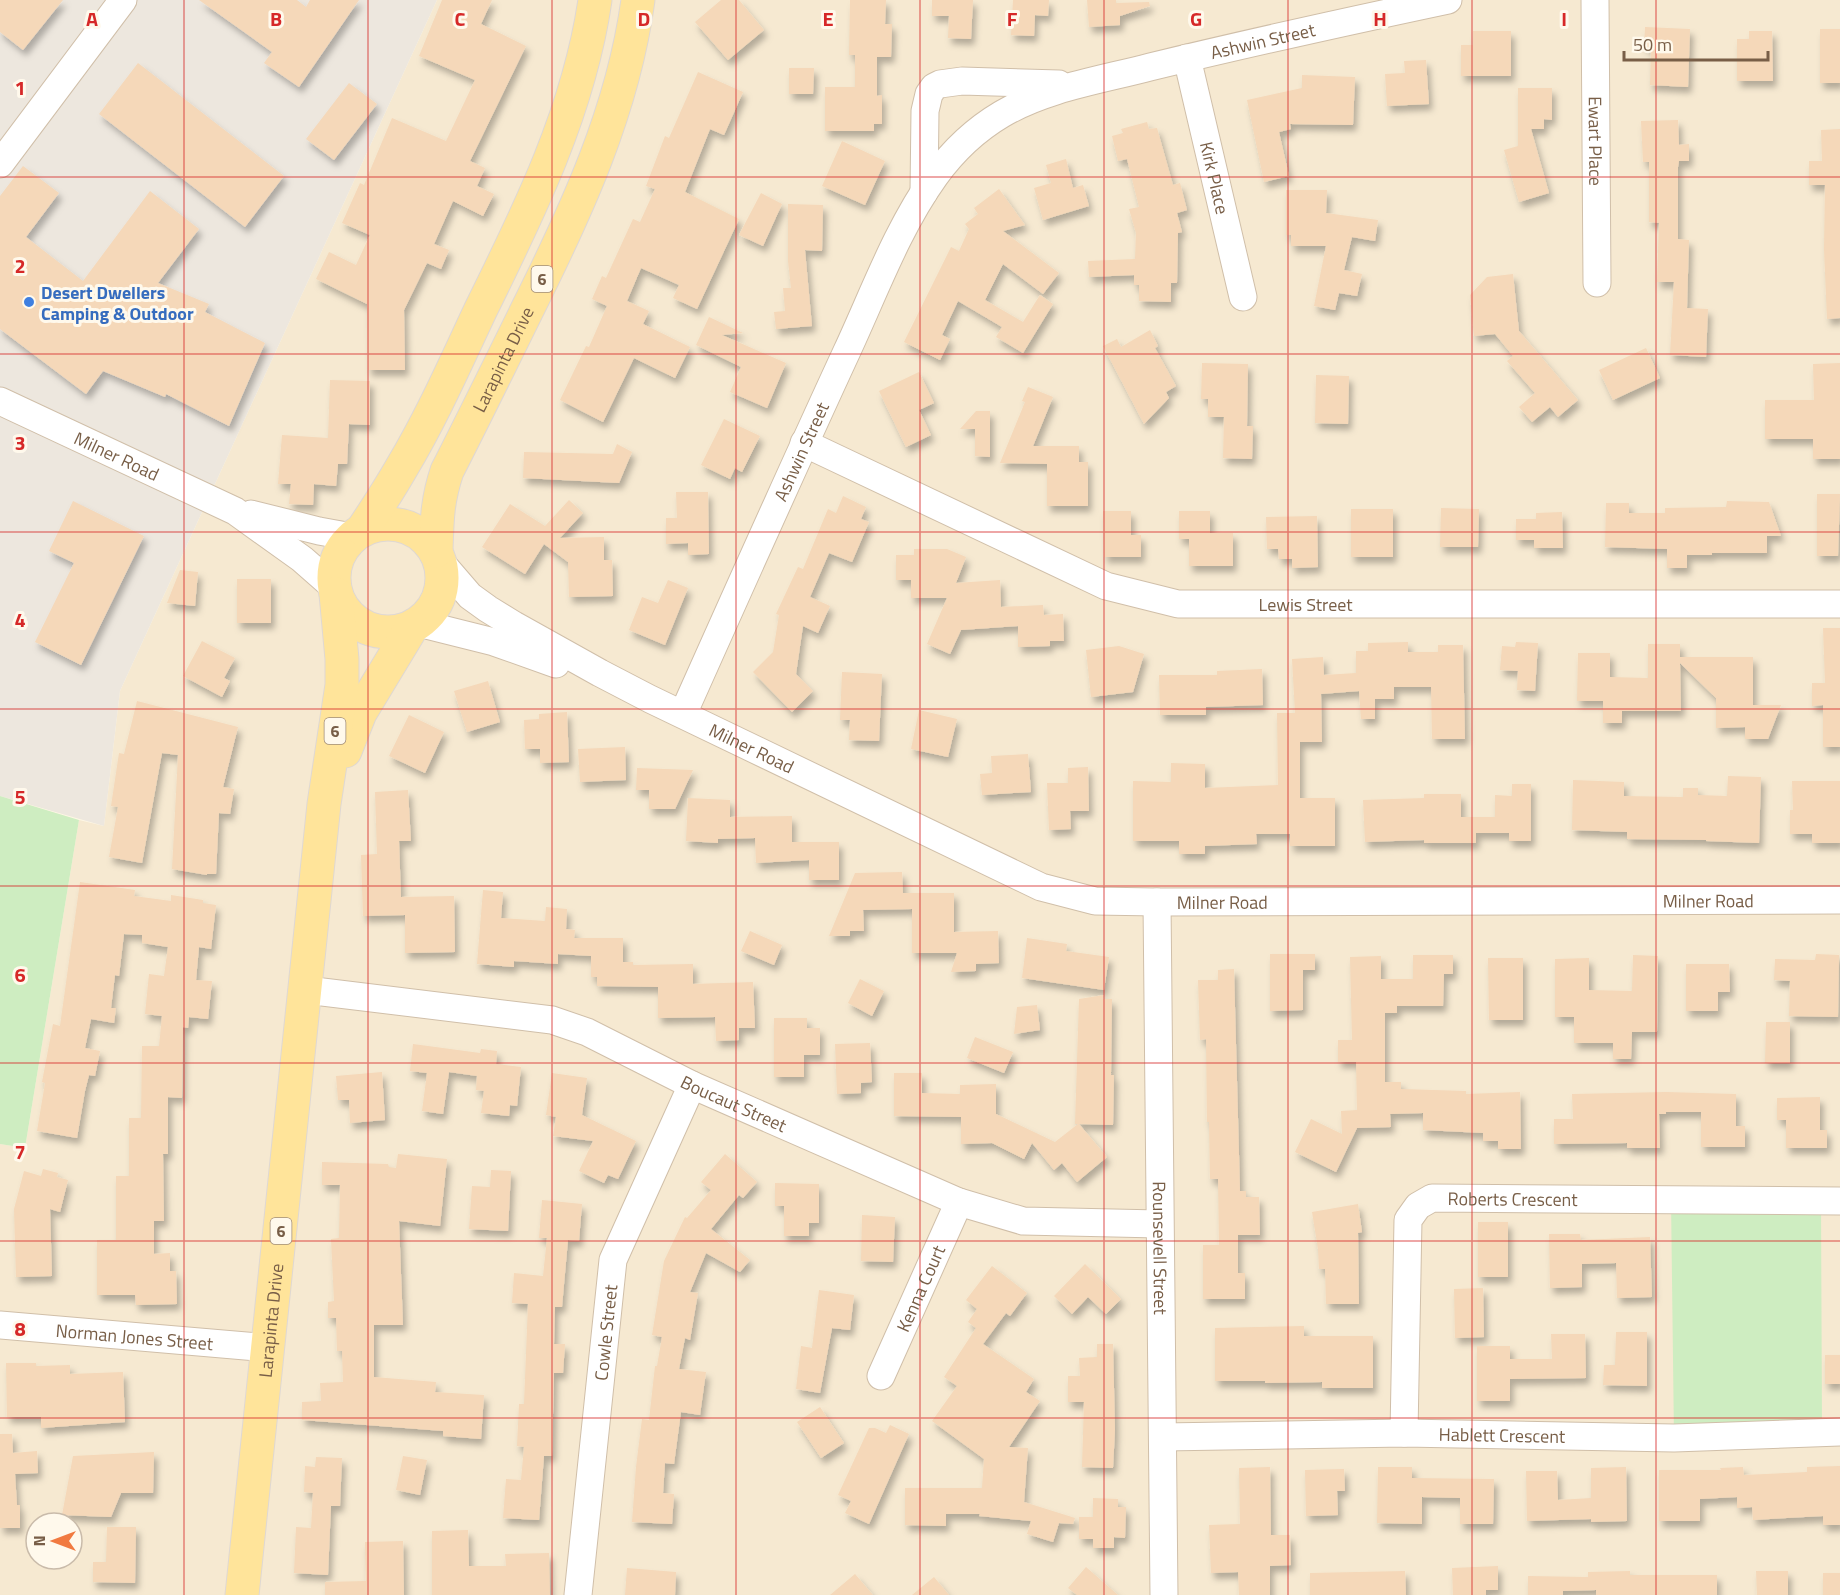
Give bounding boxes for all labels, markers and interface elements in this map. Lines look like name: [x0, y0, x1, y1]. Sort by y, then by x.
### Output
text: A: [86, 3, 98, 34]
text: B: [270, 3, 282, 34]
text: C: [455, 3, 466, 34]
text: D: [638, 3, 650, 34]
text: E: [822, 3, 834, 34]
text: F: [1007, 3, 1018, 34]
text: G: [1190, 3, 1202, 34]
text: H: [1373, 3, 1387, 34]
text: I: [1561, 3, 1567, 34]
street label: Ashwin Street: [1208, 16, 1318, 66]
scale bar: [1624, 24, 1768, 62]
text: 50 m: [1633, 31, 1672, 58]
text: 1: [14, 72, 26, 103]
street label: Ewart Place: [1582, 96, 1610, 186]
street label: Kirk Place: [1194, 139, 1237, 217]
text: 2: [14, 250, 26, 281]
road number: 6: [532, 266, 552, 292]
place label: Desert Dwellers Camping & Outdoor: [41, 279, 194, 327]
marker: Desert Dwellers Camping & Outdoor: [22, 295, 36, 309]
street label: Larapinta Drive: [465, 302, 540, 417]
street label: Ashwin Street: [767, 397, 836, 505]
street label: Milner Road: [70, 424, 164, 487]
text: 3: [14, 427, 26, 458]
street label: Lewis Street: [1259, 591, 1353, 618]
text: 4: [14, 604, 26, 635]
street label: Milner Road: [705, 716, 799, 780]
road number: 6: [324, 718, 346, 744]
text: 5: [14, 781, 26, 812]
street label: Milner Road: [1663, 887, 1754, 914]
street label: Milner Road: [1177, 888, 1268, 915]
text: 6: [14, 959, 26, 990]
street label: Boucaut Street: [676, 1068, 792, 1139]
text: 7: [14, 1136, 26, 1167]
street label: Rounsevell Street: [1146, 1181, 1175, 1315]
street label: Roberts Crescent: [1448, 1185, 1578, 1213]
road number: 6: [270, 1218, 292, 1244]
street label: Kenna Court: [889, 1240, 952, 1336]
street label: Larapinta Drive: [251, 1262, 290, 1379]
street label: Cowle Street: [587, 1282, 624, 1382]
text: 8: [14, 1313, 26, 1344]
street label: Norman Jones Street: [55, 1316, 215, 1357]
street label: Hablett Crescent: [1438, 1420, 1566, 1449]
north arrow: [24, 1511, 84, 1571]
text: N: [27, 1535, 51, 1547]

